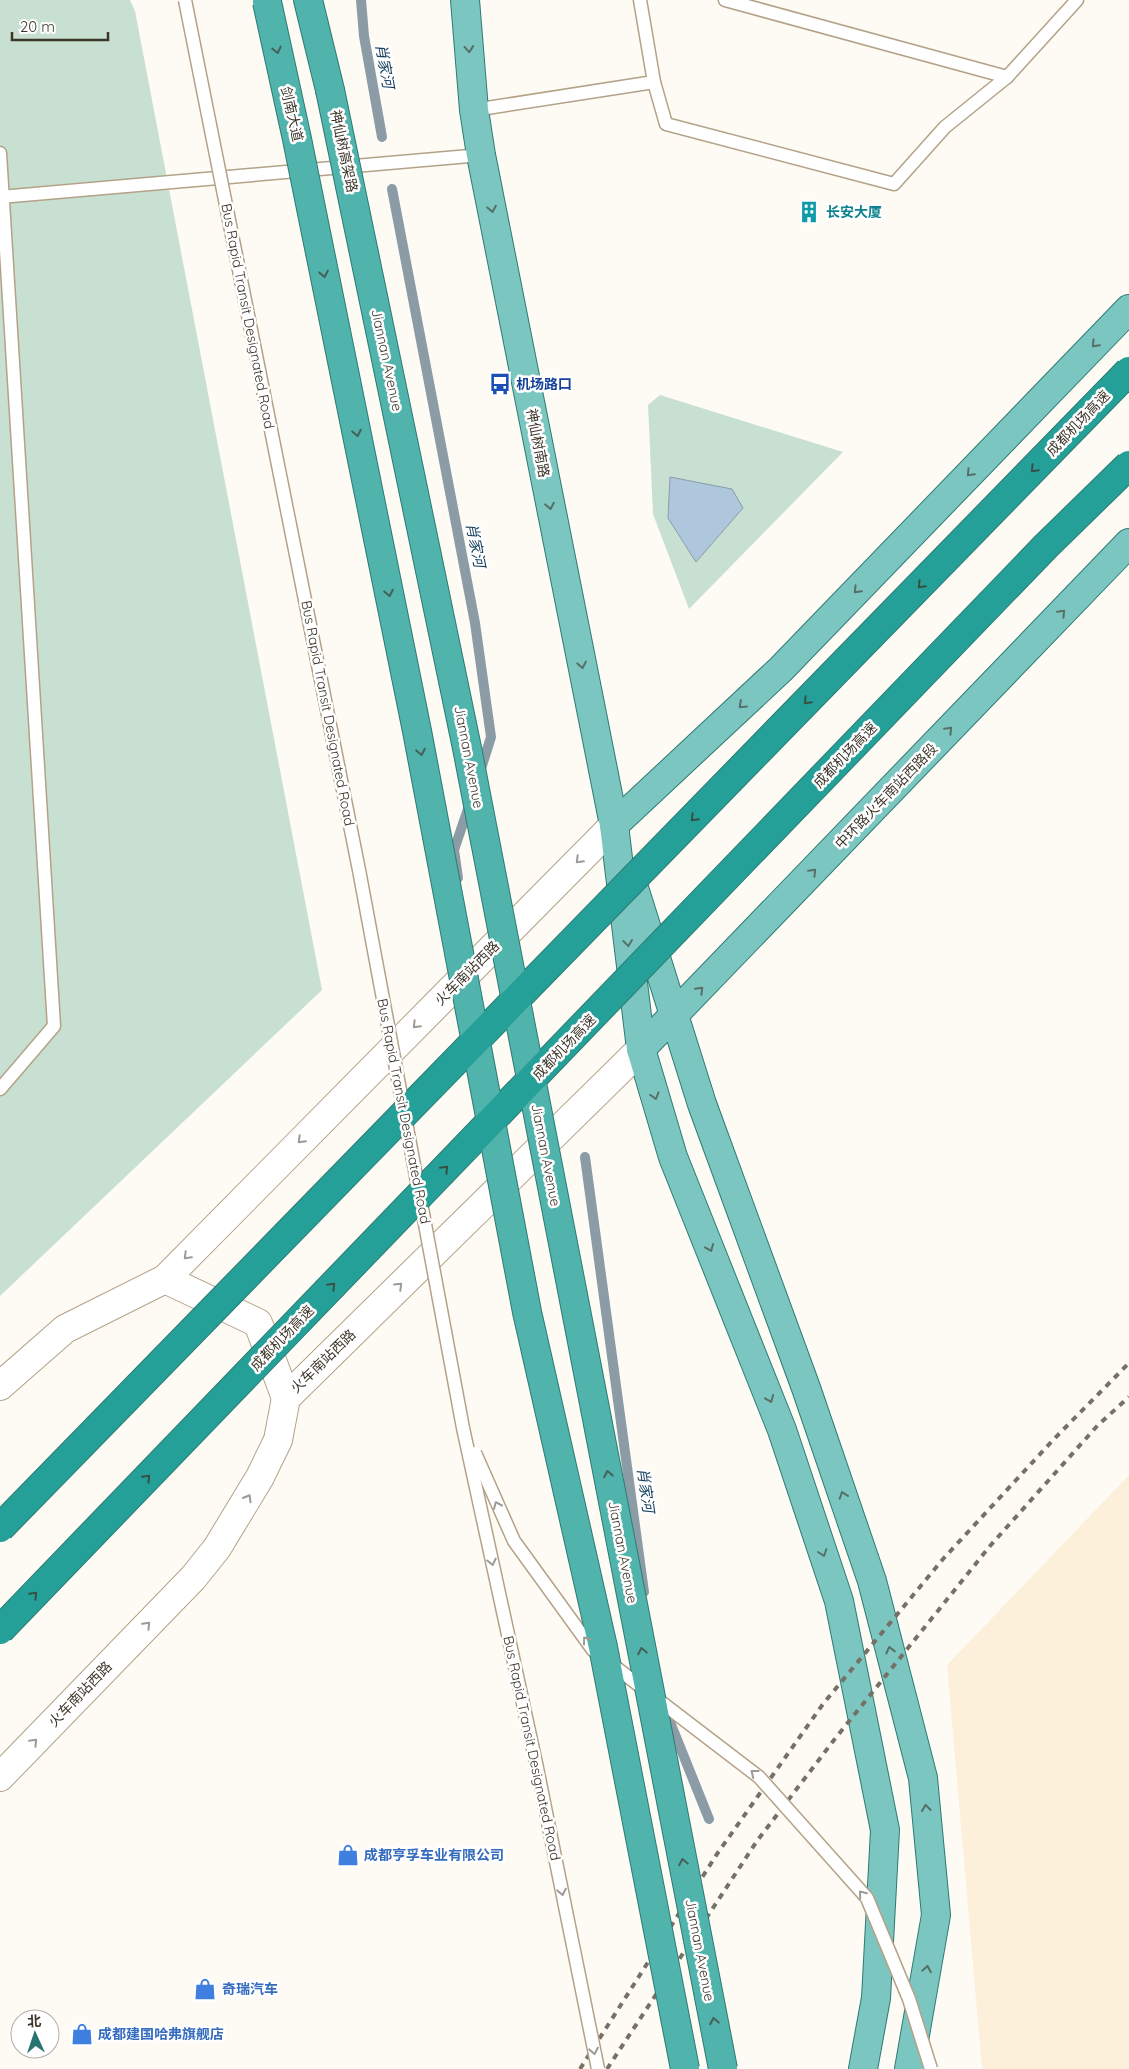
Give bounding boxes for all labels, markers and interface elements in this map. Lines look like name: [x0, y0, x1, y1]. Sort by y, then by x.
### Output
scale bar: [12, 10, 109, 42]
text: 20 m: [20, 17, 55, 36]
water label: 肖家河: [372, 42, 399, 93]
one-way arrow: [463, 45, 474, 53]
one-way arrow: [271, 46, 282, 55]
street label: 剑南大道: [277, 85, 307, 143]
street label: 神仙树高架路: [326, 108, 362, 194]
building icon: 长安大厦: [796, 199, 822, 225]
street label: Bus Rapid Transit Designated Road: [217, 202, 279, 430]
place label: 长安大厦: [826, 203, 882, 221]
one-way arrow: [486, 205, 496, 214]
one-way arrow: [319, 270, 329, 278]
street label: Jiannan Avenue: [367, 307, 407, 413]
one-way arrow: [1092, 338, 1101, 347]
bus stop icon: 机场路口: [487, 371, 513, 397]
place label: 机场路口: [516, 375, 572, 393]
street label: 成都机场高速: [1042, 387, 1114, 459]
street label: 神仙树南路: [522, 407, 554, 479]
one-way arrow: [351, 429, 361, 438]
one-way arrow: [1031, 463, 1040, 472]
one-way arrow: [967, 468, 976, 477]
one-way arrow: [545, 502, 555, 510]
water label: 肖家河: [462, 521, 490, 572]
one-way arrow: [918, 579, 927, 588]
one-way arrow: [854, 584, 863, 593]
one-way arrow: [383, 588, 394, 597]
street label: Bus Rapid Transit Designated Road: [297, 599, 359, 827]
one-way arrow: [1056, 609, 1065, 618]
one-way arrow: [576, 661, 587, 670]
one-way arrow: [804, 696, 813, 705]
one-way arrow: [739, 699, 748, 708]
street label: Jiannan Avenue: [450, 704, 488, 810]
street label: 成都机场高速: [809, 719, 881, 791]
one-way arrow: [943, 726, 952, 735]
street label: 中环路火车南站西路段: [831, 739, 941, 853]
one-way arrow: [415, 748, 425, 756]
one-way arrow: [691, 812, 700, 821]
one-way arrow: [576, 854, 585, 863]
one-way arrow: [807, 869, 816, 878]
street label: 火车南站西路: [431, 937, 503, 1009]
one-way arrow: [622, 939, 633, 947]
one-way arrow: [694, 986, 703, 995]
street label: Bus Rapid Transit Designated Road: [373, 997, 435, 1225]
street label: 成都机场高速: [528, 1011, 600, 1083]
one-way arrow: [413, 1019, 422, 1028]
one-way arrow: [649, 1091, 659, 1099]
street label: Jiannan Avenue: [527, 1102, 565, 1208]
one-way arrow: [298, 1135, 307, 1144]
one-way arrow: [439, 1166, 448, 1175]
one-way arrow: [704, 1244, 714, 1252]
one-way arrow: [184, 1250, 193, 1259]
one-way arrow: [327, 1283, 336, 1292]
one-way arrow: [393, 1283, 402, 1292]
street label: 成都机场高速: [246, 1302, 318, 1374]
street label: 火车南站西路: [287, 1325, 359, 1397]
one-way arrow: [764, 1395, 774, 1403]
water label: 肖家河: [633, 1466, 659, 1517]
one-way arrow: [603, 1469, 614, 1478]
one-way arrow: [141, 1475, 150, 1484]
one-way arrow: [839, 1491, 849, 1499]
one-way arrow: [241, 1495, 251, 1504]
street label: Jiannan Avenue: [604, 1499, 642, 1605]
one-way arrow: [494, 1501, 504, 1510]
one-way arrow: [817, 1548, 827, 1557]
one-way arrow: [486, 1557, 497, 1566]
one-way arrow: [28, 1592, 37, 1601]
one-way arrow: [141, 1622, 150, 1631]
street label: Bus Rapid Transit Designated Road: [499, 1634, 565, 1862]
one-way arrow: [583, 1637, 591, 1646]
one-way arrow: [885, 1645, 896, 1654]
one-way arrow: [638, 1646, 648, 1655]
street label: 火车南站西路: [44, 1658, 116, 1730]
one-way arrow: [28, 1738, 37, 1747]
one-way arrow: [751, 1771, 760, 1779]
one-way arrow: [921, 1804, 932, 1812]
shop icon: 成都亨孚车业有限公司: [335, 1842, 361, 1868]
place label: 成都亨孚车业有限公司: [364, 1846, 504, 1864]
one-way arrow: [679, 1857, 689, 1866]
one-way arrow: [556, 1887, 567, 1896]
one-way arrow: [860, 1891, 868, 1900]
street label: Jiannan Avenue: [681, 1897, 719, 2003]
one-way arrow: [921, 1965, 931, 1974]
shop icon: 奇瑞汽车: [192, 1976, 218, 2002]
place label: 奇瑞汽车: [222, 1980, 278, 1998]
north arrow: [10, 2009, 60, 2059]
text: 北: [27, 2012, 42, 2030]
one-way arrow: [709, 2017, 720, 2026]
shop icon: 成都建国哈弗旗舰店: [69, 2021, 95, 2047]
place label: 成都建国哈弗旗舰店: [98, 2025, 224, 2043]
one-way arrow: [588, 2047, 599, 2055]

